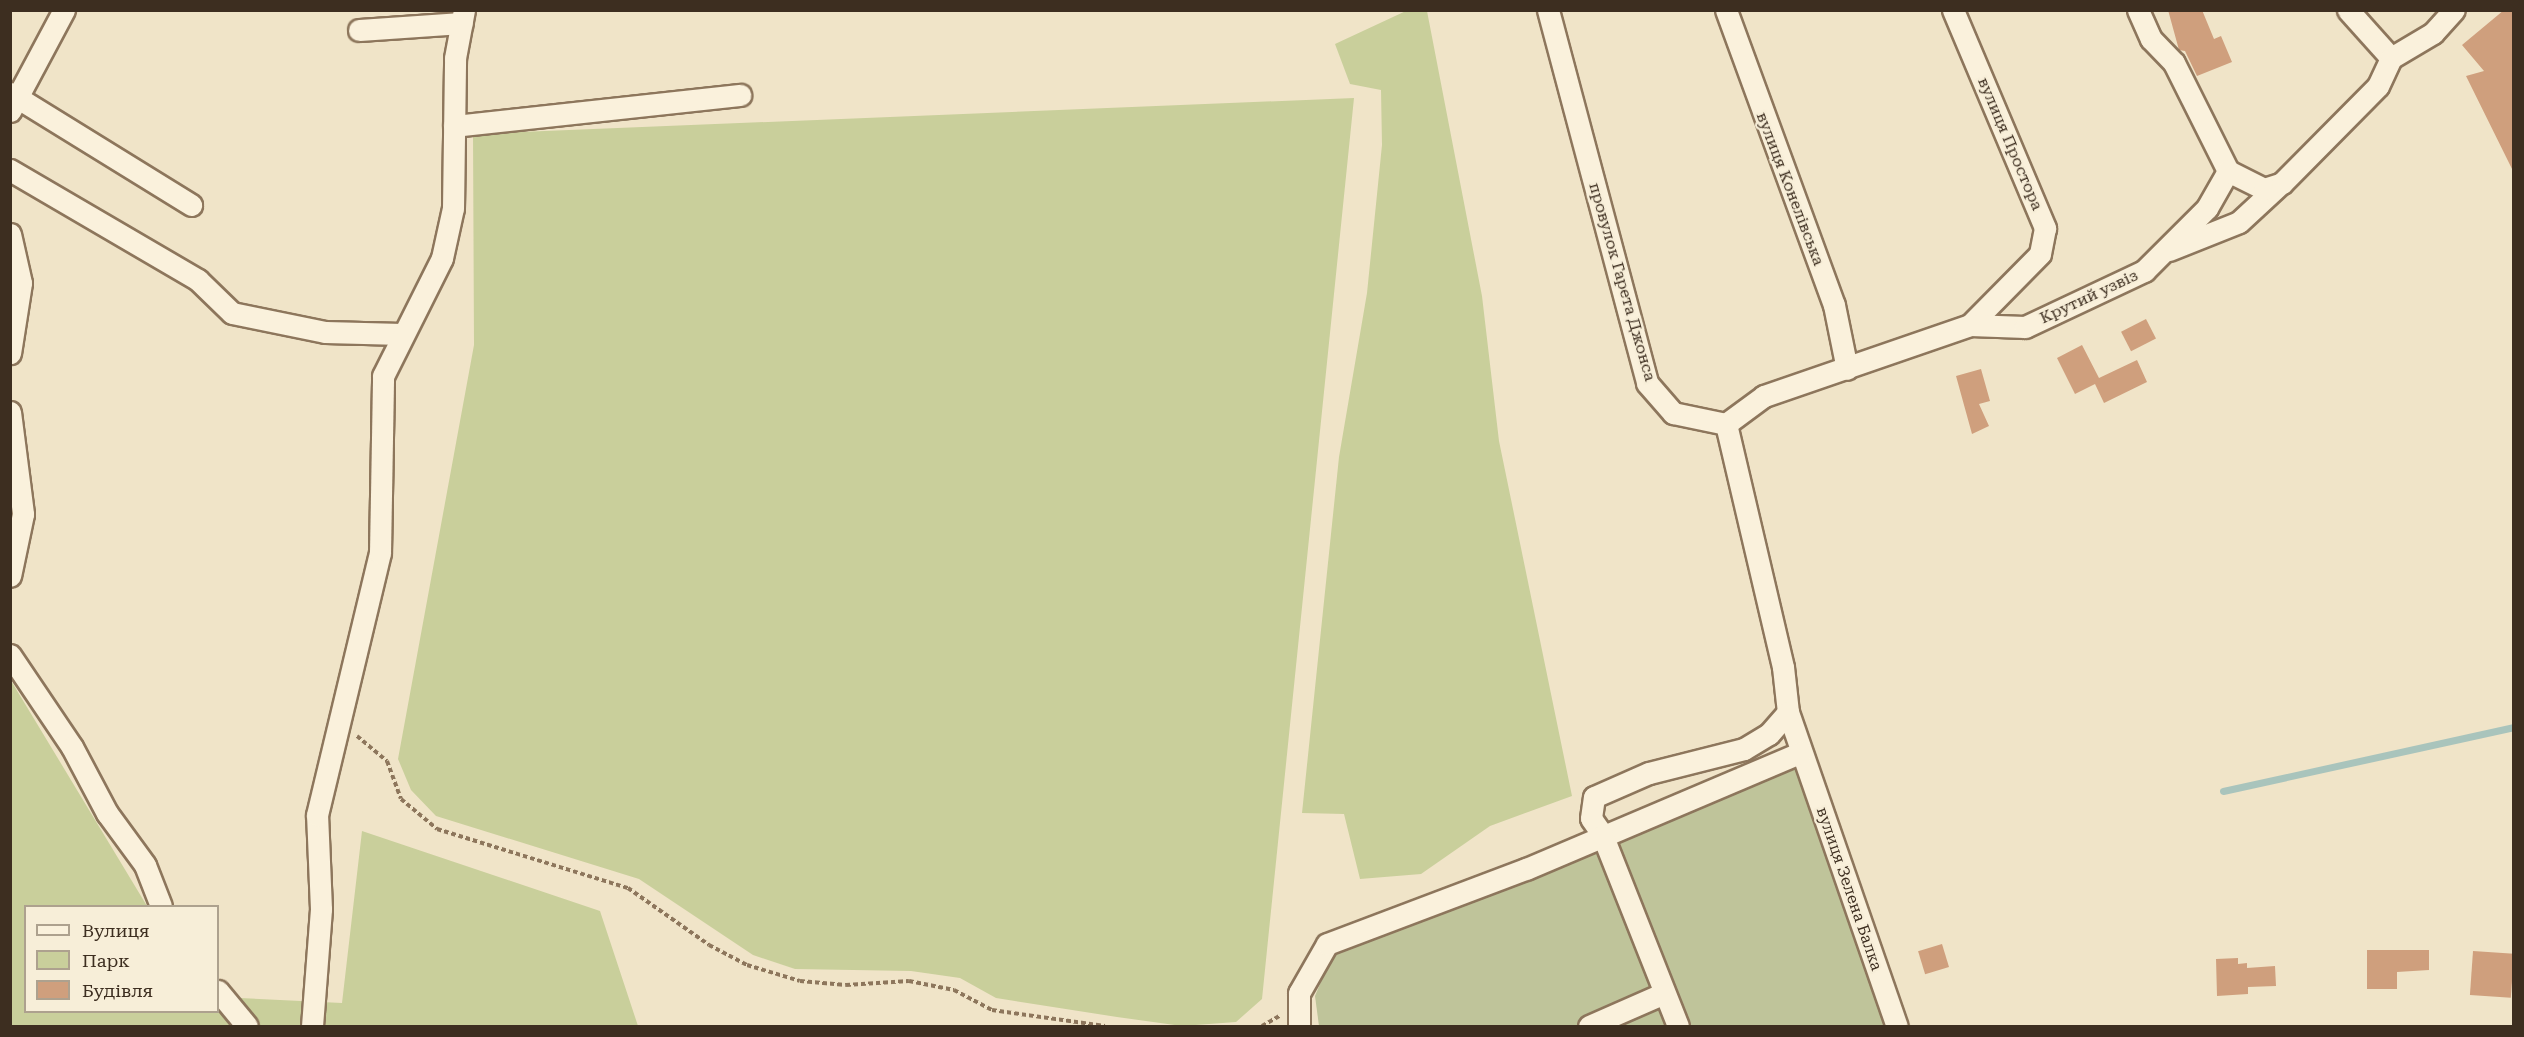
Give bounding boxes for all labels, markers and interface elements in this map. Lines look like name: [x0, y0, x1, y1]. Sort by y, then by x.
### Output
street label: вулиця Простора: [1973, 75, 2047, 213]
street label: вулиця Конелівська: [1752, 110, 1828, 268]
street label: провулок Гарета Джонса: [1584, 181, 1660, 383]
street label: Крутий узвіз: [2037, 266, 2141, 328]
street label: вулиця Зелена Балка: [1812, 805, 1886, 973]
legend: [24, 905, 219, 1013]
text: Вулиця: [82, 920, 149, 941]
text: Парк: [82, 950, 130, 971]
text: Будівля: [82, 980, 153, 1001]

